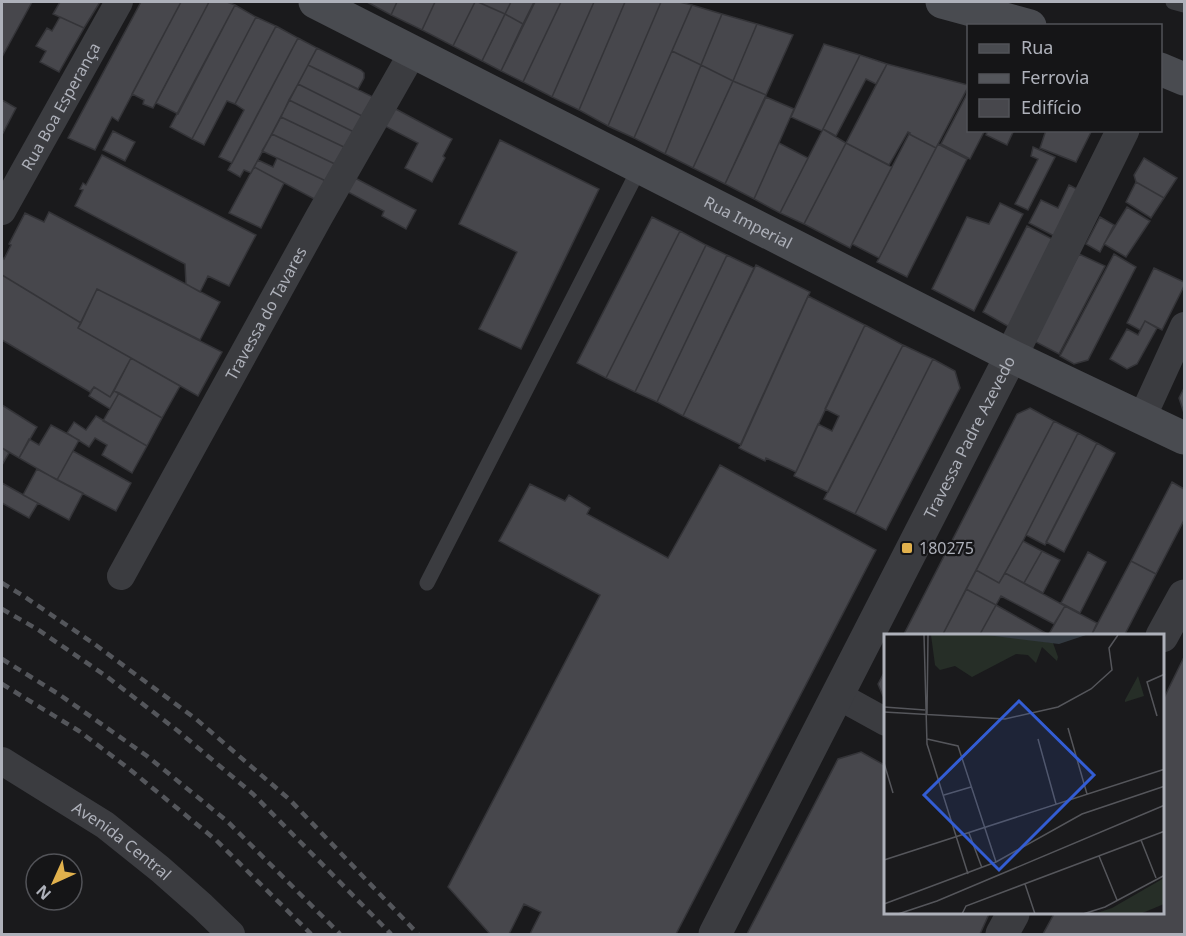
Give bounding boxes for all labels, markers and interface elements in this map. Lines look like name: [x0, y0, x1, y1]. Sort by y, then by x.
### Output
legend: [967, 24, 1162, 132]
text: Rua: [1021, 35, 1053, 59]
street label: Rua Boa Esperança: [16, 38, 105, 174]
text: Ferrovia: [1021, 65, 1089, 89]
text: Edifício: [1021, 95, 1082, 119]
street label: Rua Imperial: [700, 191, 796, 254]
street label: Travessa do Tavares: [220, 243, 312, 384]
street label: Travessa Padre Azevedo: [918, 352, 1020, 523]
place label: 180275: [919, 537, 974, 559]
marker: 180275: [900, 541, 914, 555]
inset map: [884, 634, 1165, 915]
street label: Avenida Central: [68, 796, 176, 885]
north arrow: [24, 852, 84, 912]
text: N: [31, 880, 56, 905]

